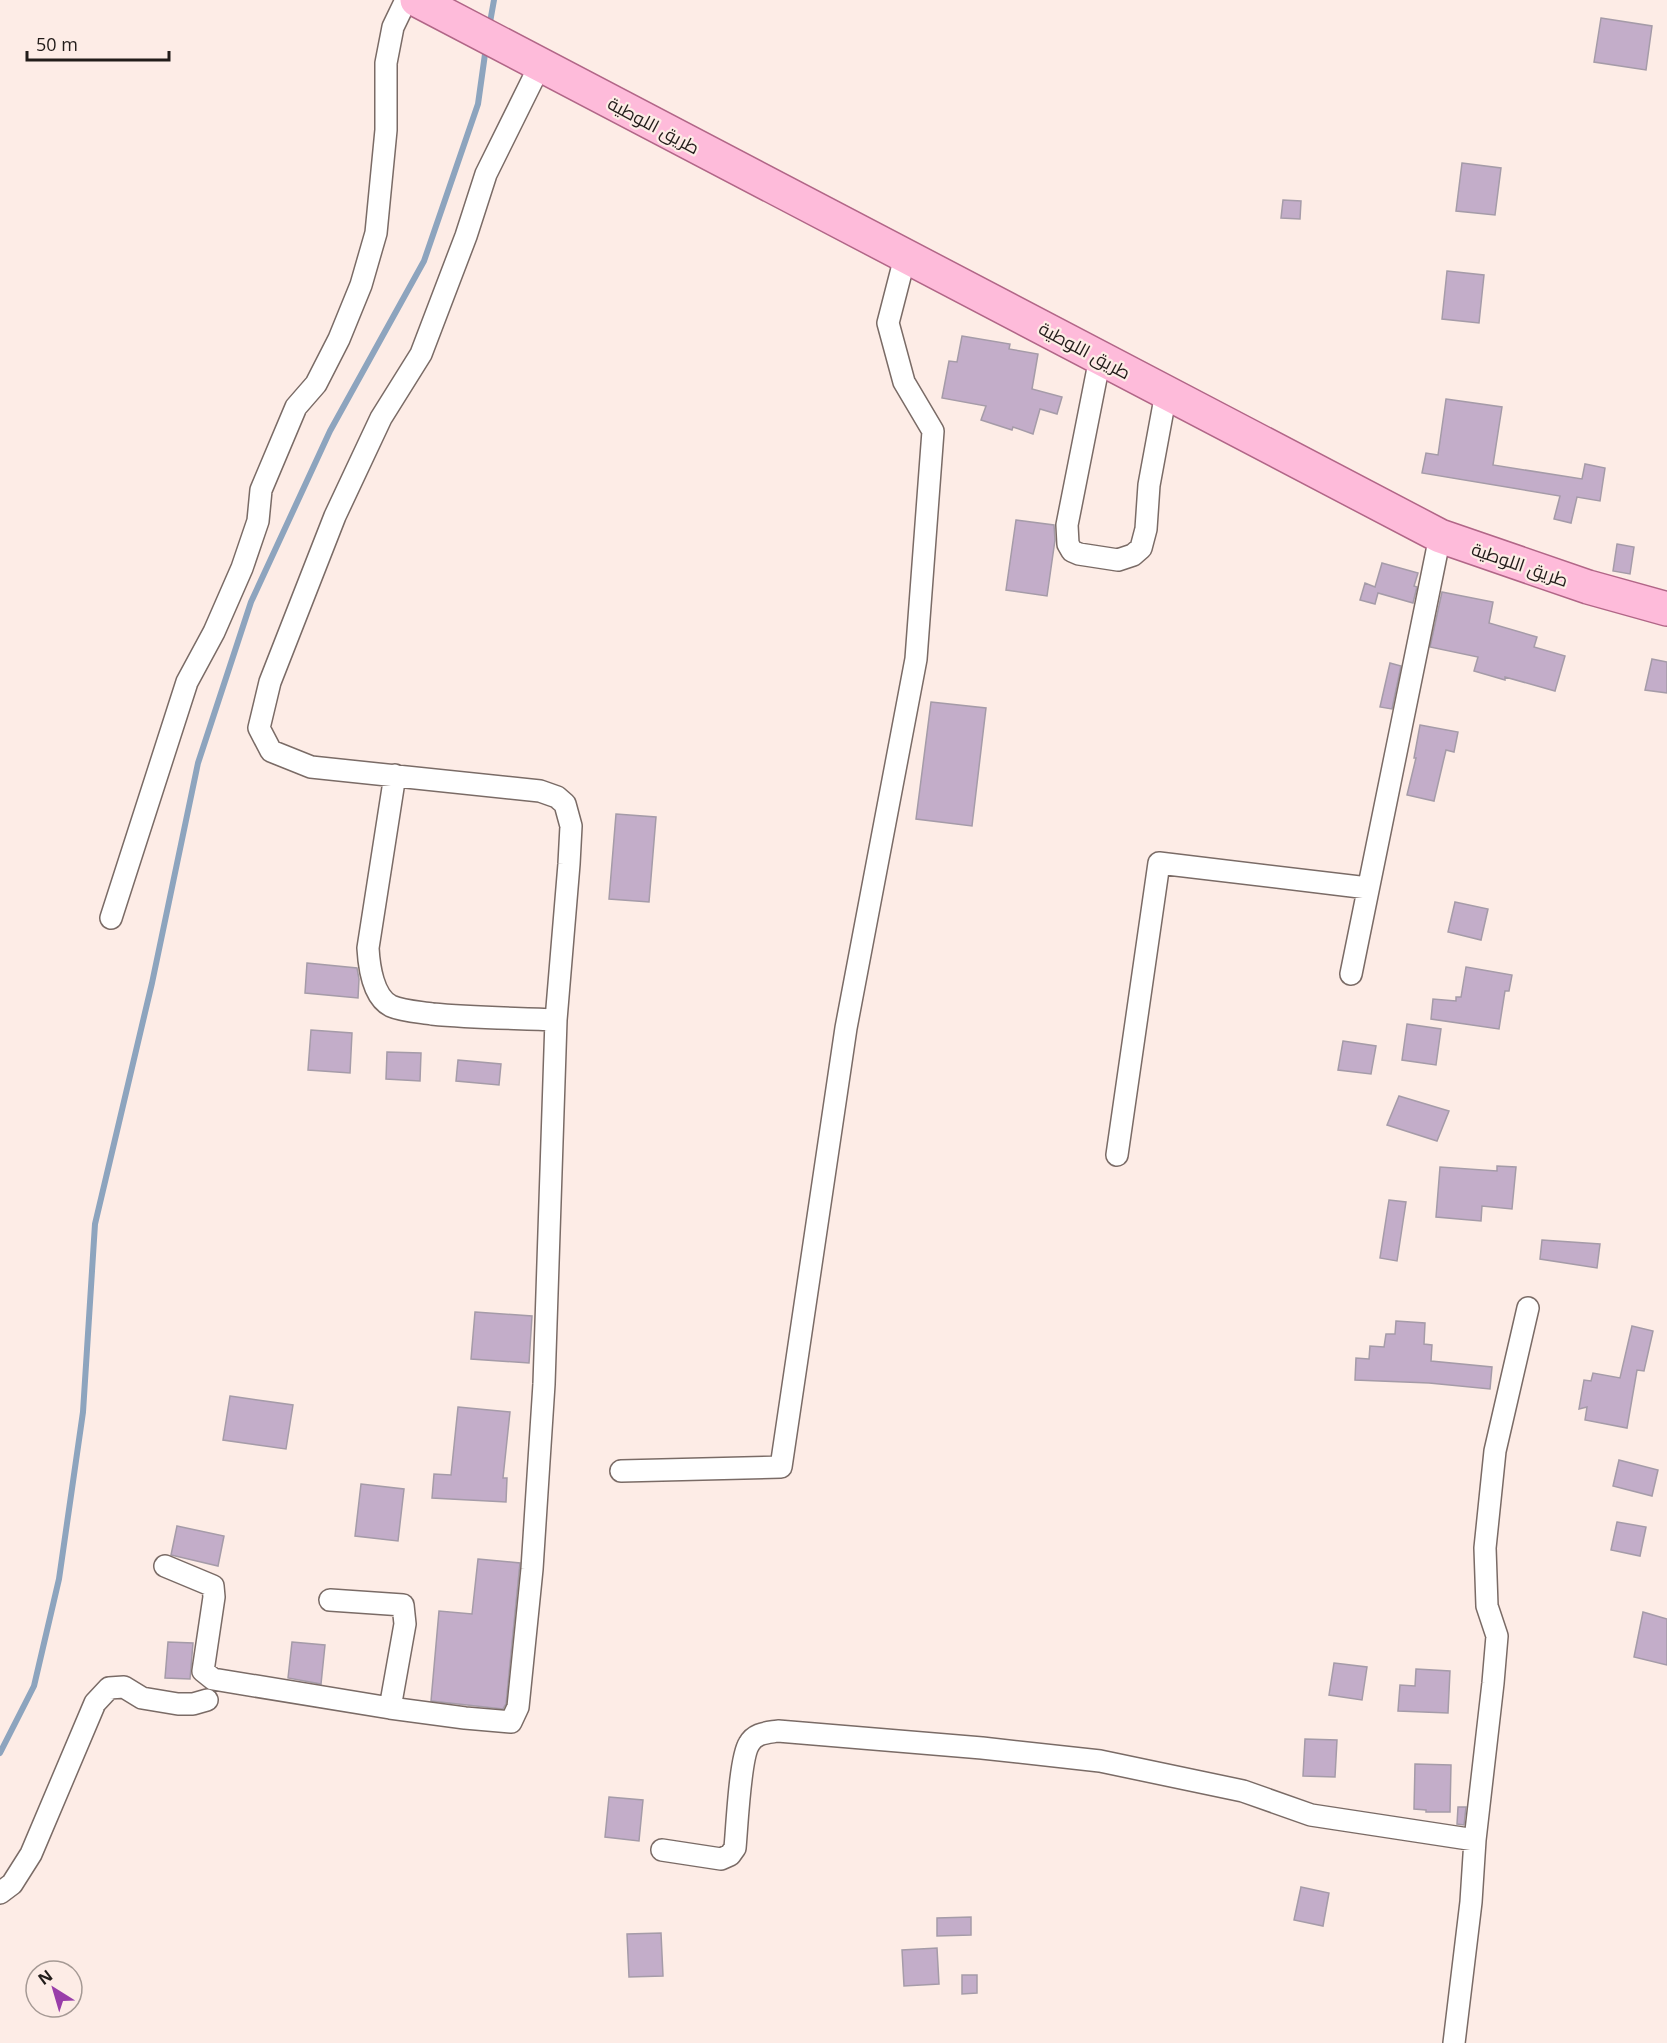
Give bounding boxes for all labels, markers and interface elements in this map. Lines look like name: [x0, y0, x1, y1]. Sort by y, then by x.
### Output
scale bar: [27, 24, 170, 62]
text: 50 m: [36, 32, 78, 56]
street label: طريق اللوطية: [603, 91, 704, 160]
street label: طريق اللوطية: [1034, 316, 1135, 385]
street label: طريق اللوطية: [1468, 536, 1571, 593]
north arrow: [24, 1959, 84, 2019]
text: N: [33, 1964, 57, 1990]

